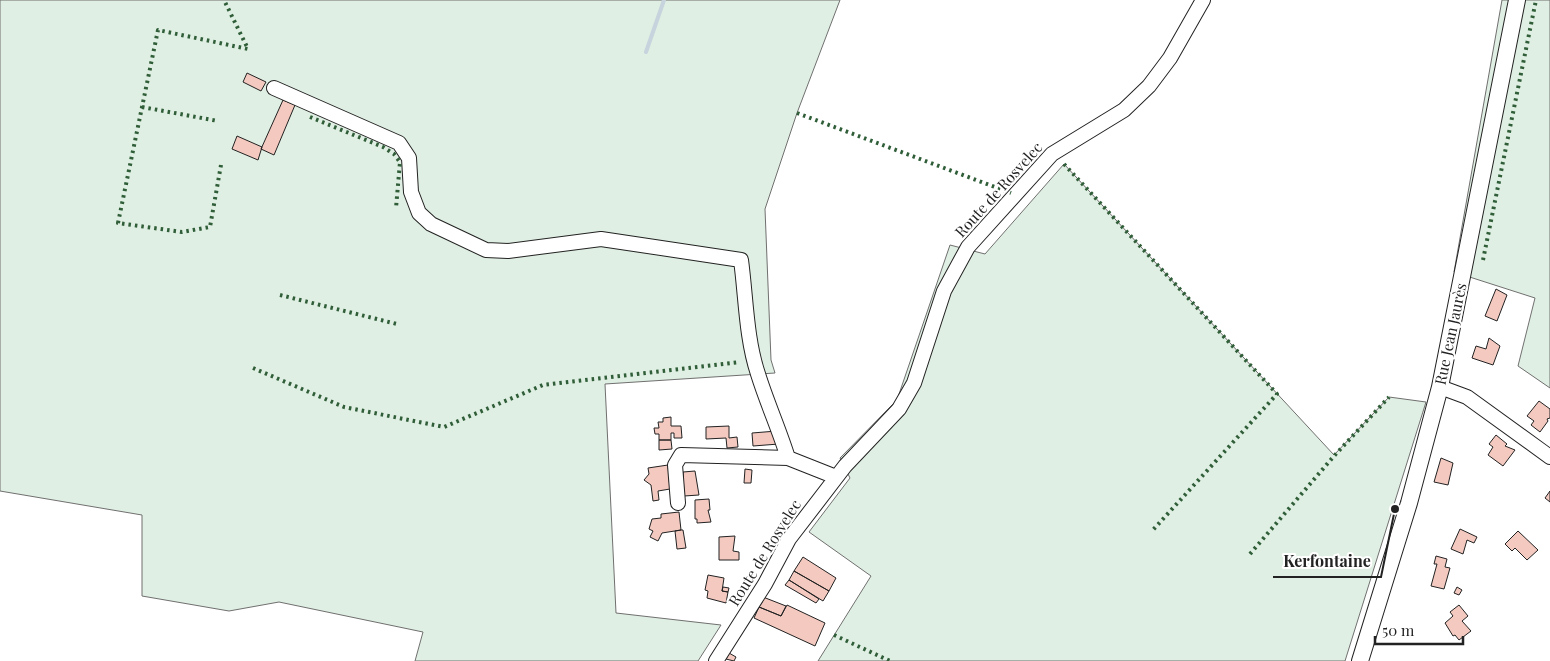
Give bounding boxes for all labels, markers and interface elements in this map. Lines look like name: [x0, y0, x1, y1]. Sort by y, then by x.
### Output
street label: Route de Rosvelec: [950, 137, 1046, 241]
street label: Rue Jean Jaurès: [1429, 281, 1471, 387]
street label: Route de Rosvelec: [723, 496, 805, 609]
callout: Kerfontaine: [1273, 546, 1381, 577]
text: Kerfontaine: [1283, 550, 1371, 571]
scale bar: [1375, 614, 1462, 646]
text: 50 m: [1382, 620, 1415, 640]

